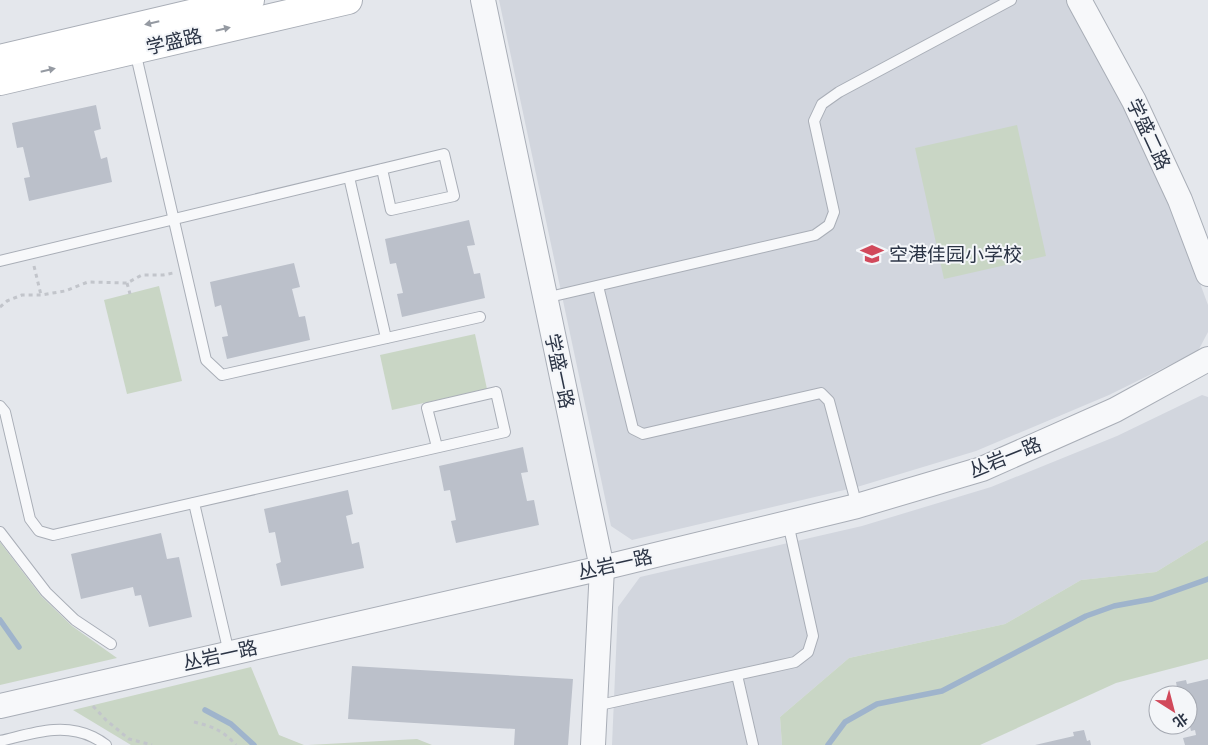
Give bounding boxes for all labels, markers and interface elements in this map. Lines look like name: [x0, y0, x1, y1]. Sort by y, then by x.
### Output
one-way arrow: [144, 19, 159, 27]
street label: 学盛路: [144, 23, 205, 60]
one-way arrow: [215, 25, 230, 33]
one-way arrow: [40, 66, 55, 74]
street label: 学盛二路: [1121, 94, 1176, 174]
school or university icon: 空港佳园小学校: [859, 241, 885, 267]
place label: 空港佳园小学校: [889, 242, 1022, 267]
street label: 学盛一路: [539, 331, 580, 411]
street label: 丛岩一路: [965, 432, 1045, 483]
street label: 丛岩一路: [575, 544, 655, 585]
street label: 丛岩一路: [180, 635, 260, 676]
north arrow: [1148, 685, 1198, 735]
text: 北: [1170, 709, 1192, 732]

